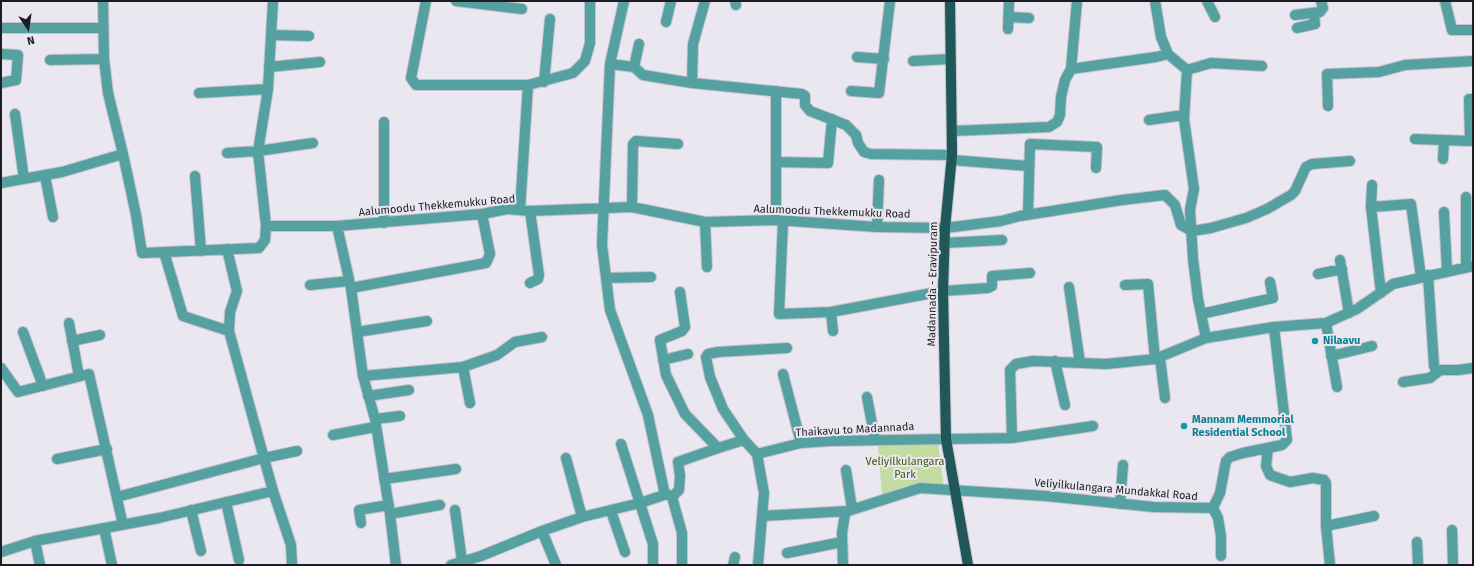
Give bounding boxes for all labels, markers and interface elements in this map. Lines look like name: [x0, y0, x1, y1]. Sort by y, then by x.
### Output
north arrow: [8, 8, 48, 48]
text: N: [26, 33, 36, 47]
street label: Aalumoodu Thekkemukku Road: [358, 193, 516, 219]
street label: Aalumoodu Thekkemukku Road: [753, 203, 911, 221]
street label: Madannada - Eravipuram: [925, 221, 941, 347]
place label: Nilaavu: [1323, 334, 1360, 348]
marker: Nilaavu: [1310, 336, 1320, 346]
place label: Mannam Memmorial Residential School: [1192, 413, 1294, 439]
street label: Thaikavu to Madannada: [795, 420, 915, 440]
marker: Mannam Memmorial Residential School: [1179, 421, 1189, 431]
park label: Veliyilkulangara Park: [866, 455, 944, 481]
street label: Veliyilkulangara Mundakkal Road: [1034, 476, 1198, 504]

